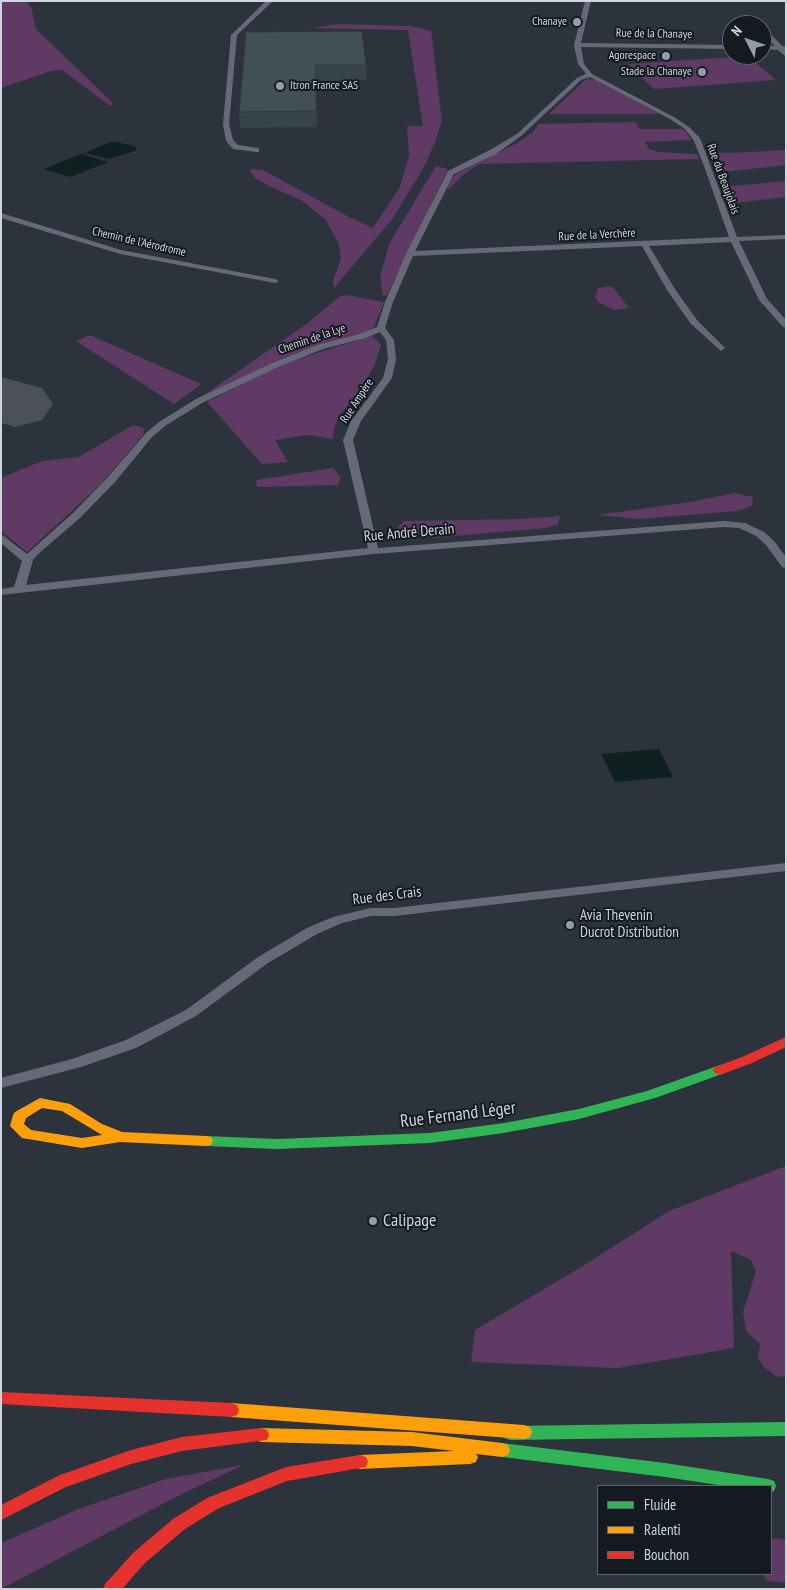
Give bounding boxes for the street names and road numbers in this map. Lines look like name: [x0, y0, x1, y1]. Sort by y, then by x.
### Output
street label: Rue de la Chanaye: [616, 26, 692, 42]
street label: Rue du Beaujolais: [704, 142, 742, 216]
street label: Chemin de l'Aérodrome: [91, 224, 187, 260]
street label: Rue de la Verchère: [558, 226, 636, 244]
street label: Chemin de la Lye: [276, 321, 348, 357]
street label: Rue Ampère: [337, 376, 377, 426]
street label: Rue André Derain: [363, 520, 455, 546]
street label: Rue des Crais: [352, 883, 422, 909]
street label: Rue Fernand Léger: [399, 1097, 517, 1133]

